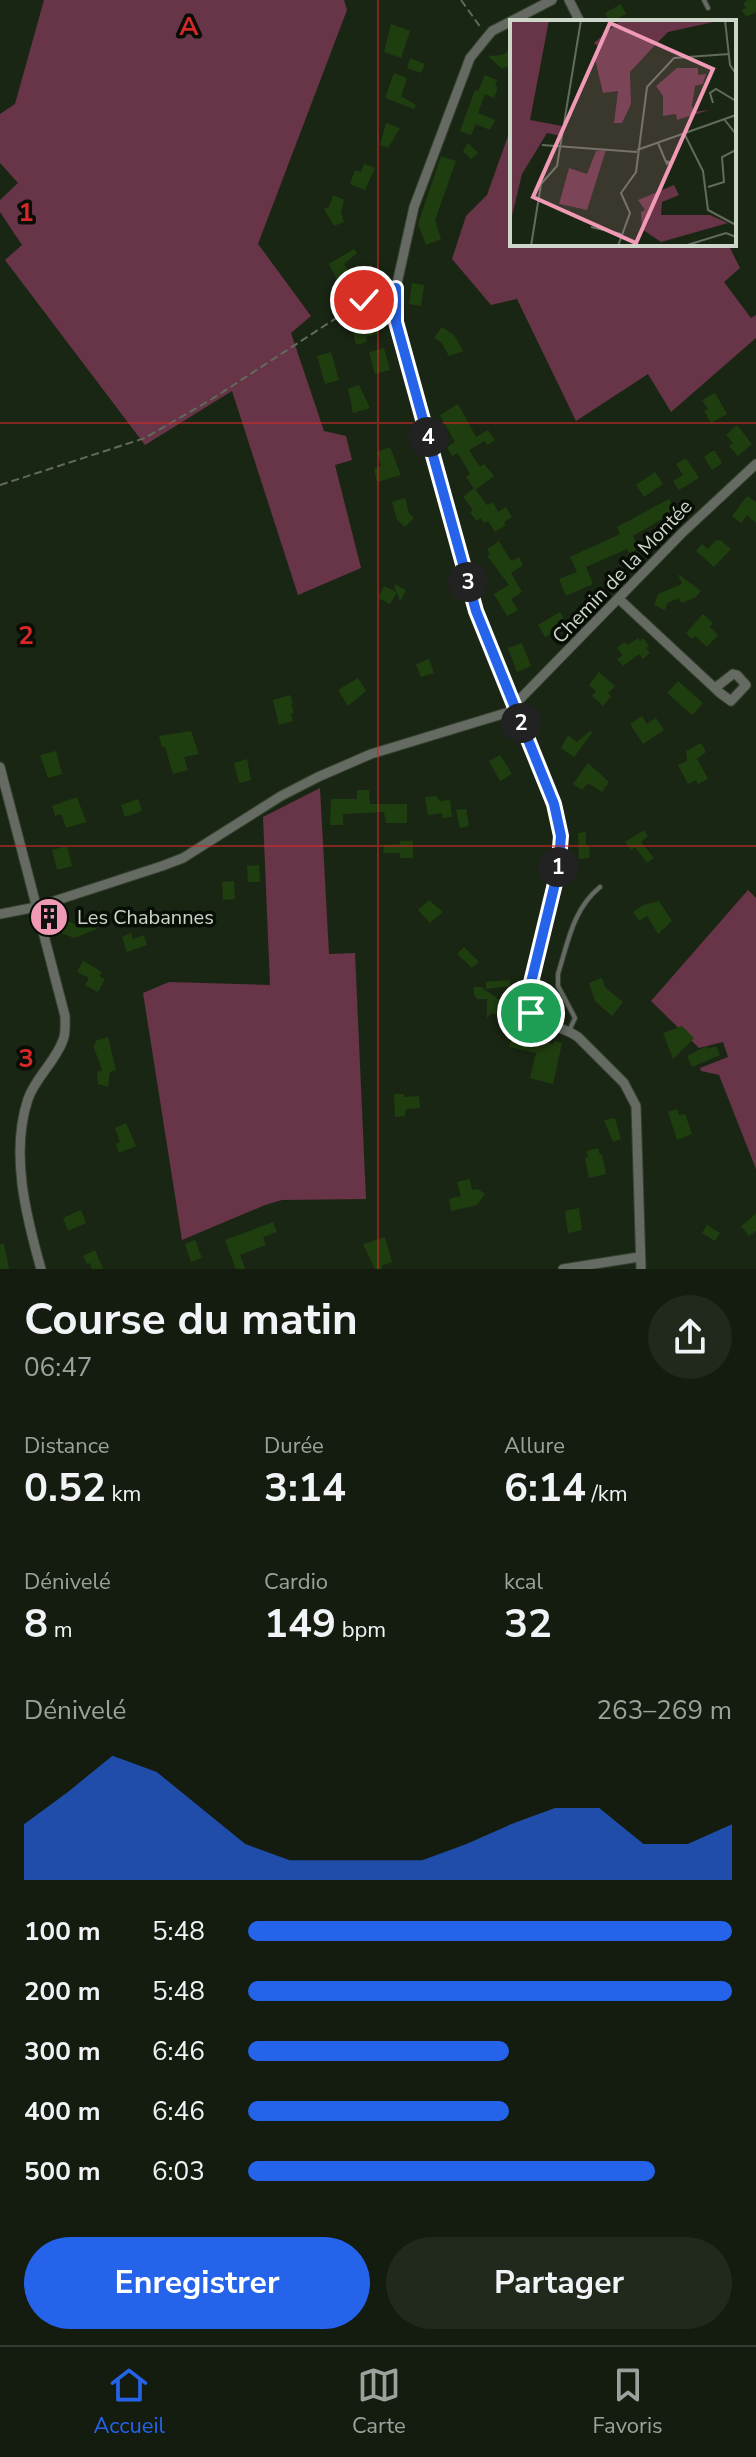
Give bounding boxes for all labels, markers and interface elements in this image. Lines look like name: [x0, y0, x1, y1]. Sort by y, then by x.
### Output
text: A: [179, 9, 199, 44]
inset map: [510, 20, 736, 246]
text: 1: [18, 195, 34, 230]
pin: [330, 266, 398, 334]
icon: check: [342, 278, 386, 322]
pin: 4: [408, 417, 448, 457]
text: 4: [421, 422, 435, 452]
street label: Chemin de la Montée: [546, 493, 698, 649]
pin: 3: [448, 562, 488, 602]
text: 3: [461, 567, 475, 597]
text: 2: [18, 618, 34, 653]
pin: 2: [501, 703, 541, 743]
text: 2: [514, 708, 528, 738]
pin: 1: [538, 847, 578, 887]
text: 1: [551, 852, 565, 882]
building icon: Les Chabannes: [28, 896, 70, 938]
place label: Les Chabannes: [77, 904, 214, 931]
pin: [497, 979, 565, 1047]
icon: arrive: [509, 991, 553, 1035]
text: 3: [18, 1041, 34, 1076]
text: Course du matin: [24, 1290, 358, 1350]
button: share: [648, 1295, 732, 1379]
text: 06:47: [24, 1350, 92, 1385]
text: Distance: [24, 1431, 109, 1461]
text: Durée: [264, 1431, 324, 1461]
text: Allure: [504, 1431, 565, 1461]
text: 0.52: [24, 1461, 106, 1515]
text: 3:14: [264, 1461, 346, 1515]
text: 6:14: [504, 1461, 586, 1515]
text: km: [106, 1479, 141, 1509]
text: /km: [586, 1479, 628, 1509]
text: Dénivelé: [24, 1567, 111, 1597]
text: Cardio: [264, 1567, 328, 1597]
text: kcal: [504, 1567, 543, 1597]
text: 8: [24, 1597, 48, 1651]
text: 149: [264, 1597, 336, 1651]
text: 32: [504, 1597, 552, 1651]
text: m: [48, 1615, 73, 1645]
text: bpm: [336, 1615, 386, 1645]
text: Dénivelé: [24, 1693, 126, 1728]
text: 263–269 m: [596, 1693, 732, 1728]
text: 100 m: [24, 1914, 101, 1949]
text: 5:48: [152, 1914, 205, 1949]
text: 200 m: [24, 1974, 101, 2009]
text: 5:48: [152, 1974, 205, 2009]
text: 300 m: [24, 2034, 101, 2069]
text: 6:46: [152, 2034, 205, 2069]
text: 400 m: [24, 2094, 101, 2129]
text: 6:46: [152, 2094, 205, 2129]
text: 500 m: [24, 2154, 101, 2189]
text: 6:03: [152, 2154, 205, 2189]
button: Enregistrer: [24, 2237, 370, 2329]
button: Partager: [386, 2237, 732, 2329]
tab: Accueil: [93, 2363, 165, 2441]
tab: Carte: [352, 2363, 406, 2441]
tab: Favoris: [592, 2363, 663, 2441]

